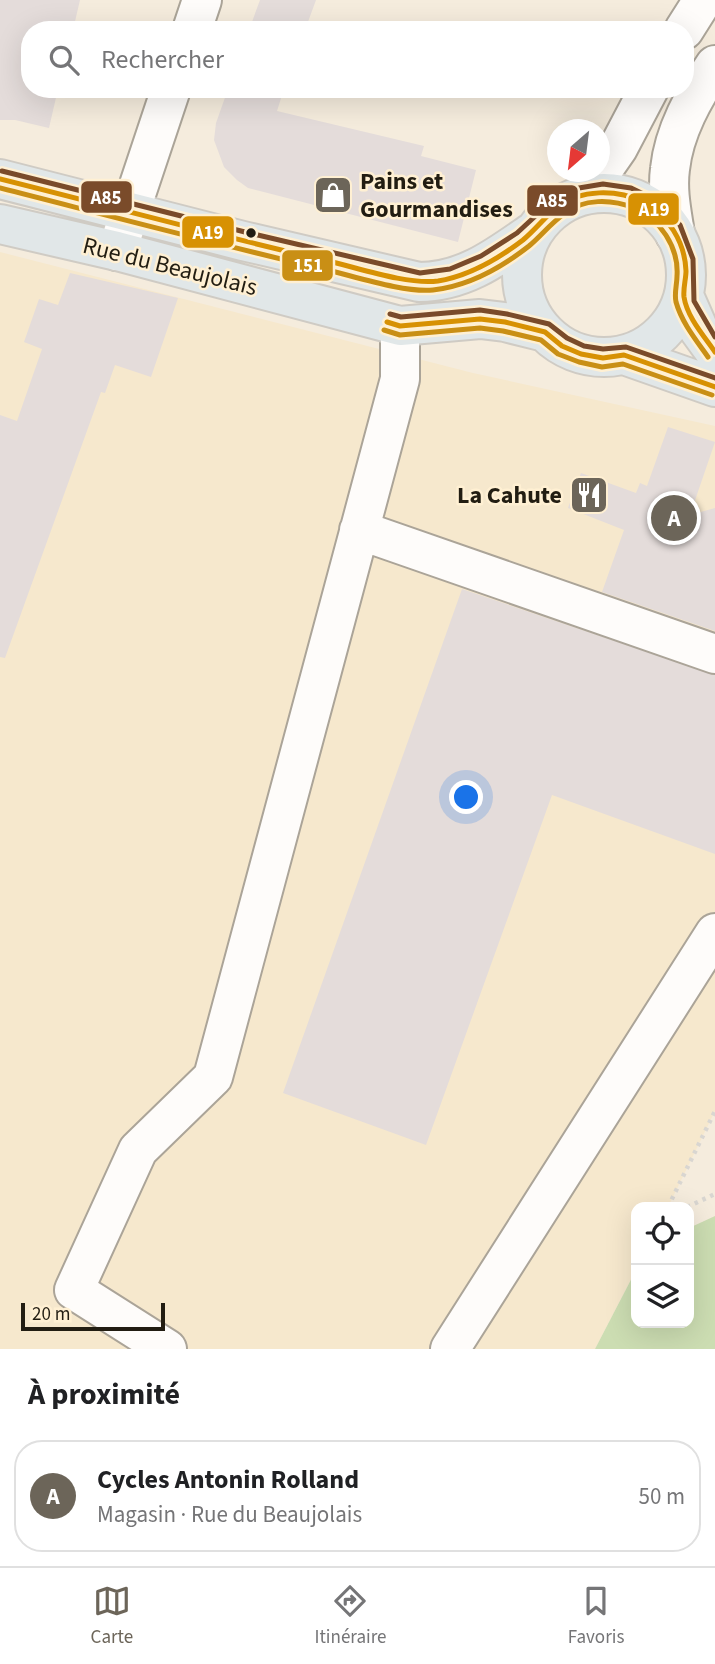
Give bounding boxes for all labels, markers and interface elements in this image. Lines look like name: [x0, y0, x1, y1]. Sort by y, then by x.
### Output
search box: [21, 21, 694, 98]
icon: search: [45, 41, 83, 79]
text: Rechercher: [101, 41, 224, 78]
north arrow: [547, 119, 610, 182]
place label: Pains et Gourmandises: [360, 164, 513, 227]
shop icon: Pains et Gourmandises: [312, 174, 354, 216]
line badge: A85: [80, 180, 133, 214]
line badge: A85: [526, 184, 579, 217]
text: A85: [90, 185, 121, 212]
text: A85: [536, 188, 567, 215]
line badge: A19: [627, 192, 680, 226]
text: A19: [638, 197, 669, 224]
line badge: A19: [181, 215, 235, 249]
text: A19: [192, 220, 223, 247]
unlabelled marker: [244, 226, 258, 240]
street label: Rue du Beaujolais: [79, 228, 261, 305]
line badge: 151: [281, 249, 334, 282]
text: 151: [293, 253, 323, 280]
restaurant icon: La Cahute: [568, 474, 610, 516]
place label: La Cahute: [457, 478, 562, 513]
pin: A: [651, 492, 697, 544]
your location: [449, 780, 483, 814]
map controls: [631, 1202, 694, 1328]
button: locate: [631, 1202, 694, 1265]
button: layers: [631, 1265, 694, 1328]
scale bar: [21, 1300, 164, 1332]
text: 20 m: [32, 1301, 70, 1328]
text: À proximité: [28, 1373, 180, 1416]
text: Cycles Antonin Rolland: [97, 1461, 359, 1498]
text: A: [46, 1480, 60, 1513]
text: 50 m: [638, 1480, 685, 1513]
text: Magasin · Rue du Beaujolais: [97, 1498, 362, 1531]
tab: Carte: [91, 1582, 133, 1651]
tab: Itinéraire: [314, 1582, 387, 1651]
tab: Favoris: [568, 1582, 624, 1651]

